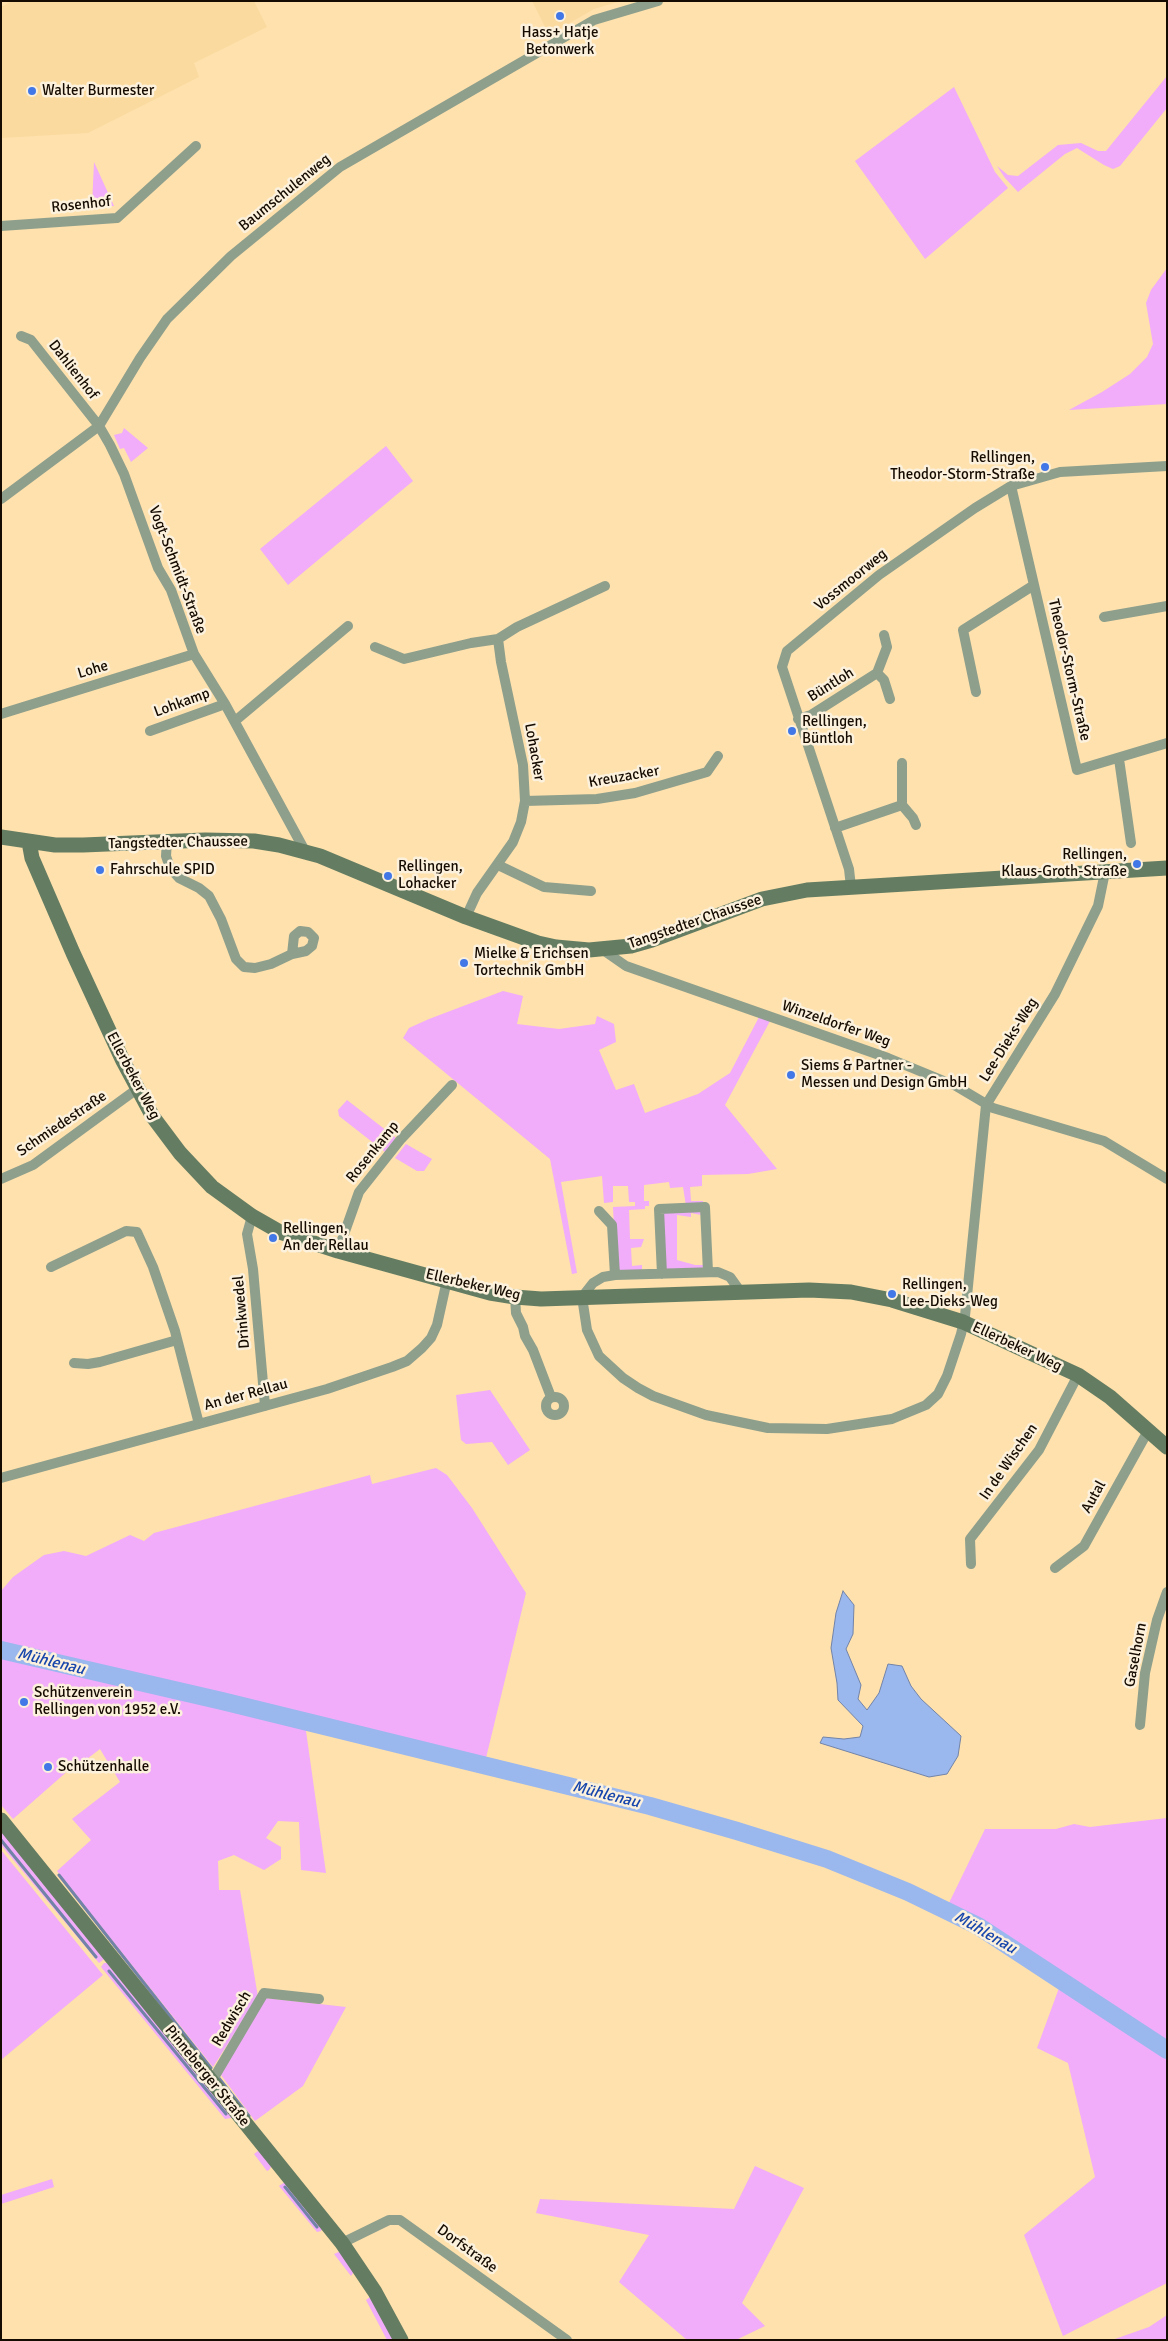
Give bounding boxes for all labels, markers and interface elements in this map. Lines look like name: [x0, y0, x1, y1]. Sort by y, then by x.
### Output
marker: Hass+ Hatje Betonwerk: [554, 10, 566, 22]
place label: Hass+ Hatje Betonwerk: [522, 24, 598, 59]
place label: Walter Burmester: [42, 82, 154, 100]
marker: Walter Burmester: [26, 85, 38, 97]
street label: Baumschulenweg: [236, 151, 334, 235]
street label: Rosenhof: [50, 193, 112, 217]
street label: Dahlienhof: [44, 337, 102, 403]
place label: Rellingen, Theodor-Storm-Straße: [890, 449, 1035, 484]
marker: Rellingen, Theodor-Storm-Straße: [1039, 461, 1051, 473]
street label: Vogt-Schmidt-Straße: [144, 503, 210, 637]
street label: Vossmoorweg: [811, 545, 891, 615]
street label: Theodor-Storm-Straße: [1044, 597, 1094, 743]
street label: Lohe: [76, 657, 110, 683]
street label: Büntloh: [805, 664, 857, 706]
street label: Lohkamp: [151, 685, 213, 721]
place label: Rellingen, Büntloh: [802, 713, 867, 748]
street label: Lohacker: [520, 722, 548, 782]
marker: Rellingen, Büntloh: [786, 725, 798, 737]
street label: Kreuzacker: [587, 762, 661, 792]
street label: Tangstedter Chaussee: [108, 833, 248, 853]
place label: Rellingen, Klaus-Groth-Straße: [1001, 846, 1127, 881]
place label: Rellingen, Lohacker: [398, 858, 463, 893]
marker: Rellingen, Klaus-Groth-Straße: [1131, 858, 1143, 870]
place label: Fahrschule SPID: [110, 861, 215, 879]
marker: Fahrschule SPID: [94, 864, 106, 876]
marker: Rellingen, Lohacker: [382, 870, 394, 882]
street label: Tangstedter Chaussee: [626, 891, 764, 953]
place label: Mielke & Erichsen Tortechnik GmbH: [474, 945, 589, 980]
marker: Mielke & Erichsen Tortechnik GmbH: [458, 957, 470, 969]
street label: Lee-Dieks-Weg: [976, 995, 1042, 1085]
street label: Winzeldorfer Weg: [779, 997, 893, 1051]
street label: Ellerbeker Weg: [102, 1029, 164, 1123]
place label: Siems & Partner - Messen und Design GmbH: [801, 1057, 967, 1092]
marker: Siems & Partner - Messen und Design GmbH: [785, 1069, 797, 1081]
street label: Schmiedestraße: [14, 1087, 110, 1161]
street label: Rosenkamp: [343, 1118, 403, 1186]
place label: Rellingen, An der Rellau: [283, 1220, 369, 1255]
marker: Rellingen, An der Rellau: [267, 1232, 279, 1244]
street label: Ellerbeker Weg: [424, 1265, 522, 1305]
street label: Drinkwedel: [230, 1275, 254, 1349]
place label: Rellingen, Lee-Dieks-Weg: [902, 1276, 998, 1311]
marker: Rellingen, Lee-Dieks-Weg: [886, 1288, 898, 1300]
street label: Ellerbeker Weg: [969, 1318, 1065, 1376]
street label: An der Rellau: [202, 1375, 290, 1415]
street label: In de Wischen: [976, 1420, 1042, 1504]
street label: Autal: [1078, 1478, 1110, 1516]
street label: Gaselhorn: [1121, 1621, 1151, 1689]
water label: Mühlenau: [15, 1644, 87, 1680]
place label: Schützenverein Rellingen von 1952 e.V.: [34, 1684, 181, 1719]
marker: Schützenverein Rellingen von 1952 e.V.: [18, 1696, 30, 1708]
place label: Schützenhalle: [58, 1758, 149, 1776]
marker: Schützenhalle: [42, 1761, 54, 1773]
water label: Mühlenau: [570, 1777, 642, 1813]
water label: Mühlenau: [951, 1908, 1019, 1958]
street label: Redwisch: [209, 1988, 255, 2050]
street label: Pinneberger Straße: [161, 2022, 253, 2130]
street label: Dorfstraße: [433, 2221, 501, 2277]

